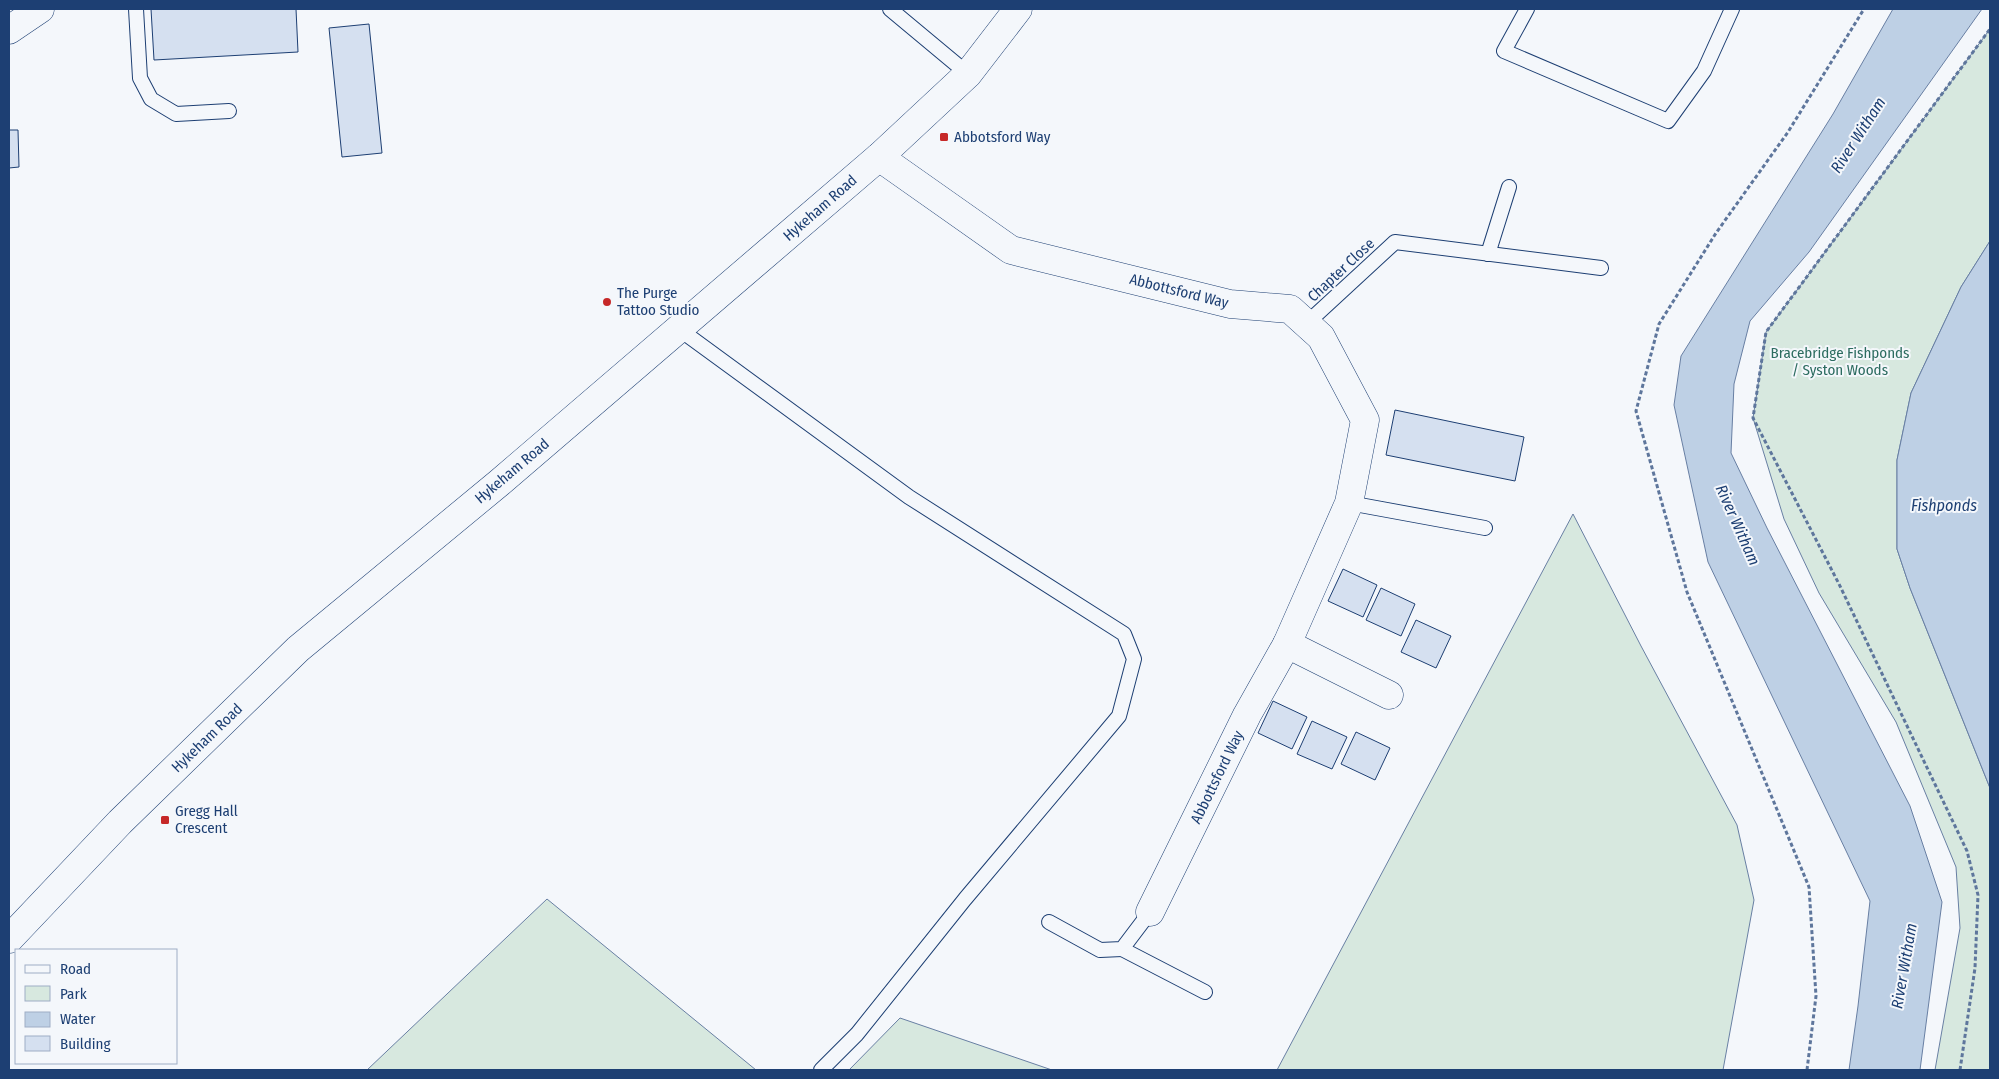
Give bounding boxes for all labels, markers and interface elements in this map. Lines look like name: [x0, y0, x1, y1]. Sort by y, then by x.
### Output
water label: River Witham: [1826, 94, 1890, 176]
place label: Abbotsford Way: [954, 128, 1051, 146]
marker: Abbotsford Way: [938, 131, 950, 143]
street label: Hykeham Road: [780, 171, 860, 245]
street label: Chapter Close: [1304, 235, 1378, 305]
street label: Abbottsford Way: [1128, 270, 1231, 312]
place label: The Purge Tattoo Studio: [617, 284, 699, 319]
marker: The Purge Tattoo Studio: [601, 296, 613, 308]
park label: Bracebridge Fishponds / Syston Woods: [1770, 344, 1910, 379]
street label: Hykeham Road: [471, 435, 553, 507]
water label: River Witham: [1712, 482, 1764, 568]
water label: Fishponds: [1911, 496, 1977, 515]
street label: Hykeham Road: [168, 700, 246, 776]
street label: Abbottsford Way: [1187, 727, 1247, 826]
place label: Gregg Hall Crescent: [175, 802, 238, 837]
marker: Gregg Hall Crescent: [159, 814, 171, 826]
water label: River Witham: [1887, 922, 1921, 1010]
legend: [15, 949, 178, 1064]
text: Road: [60, 960, 91, 978]
text: Park: [60, 985, 87, 1003]
text: Water: [60, 1010, 96, 1028]
text: Building: [60, 1035, 111, 1053]

